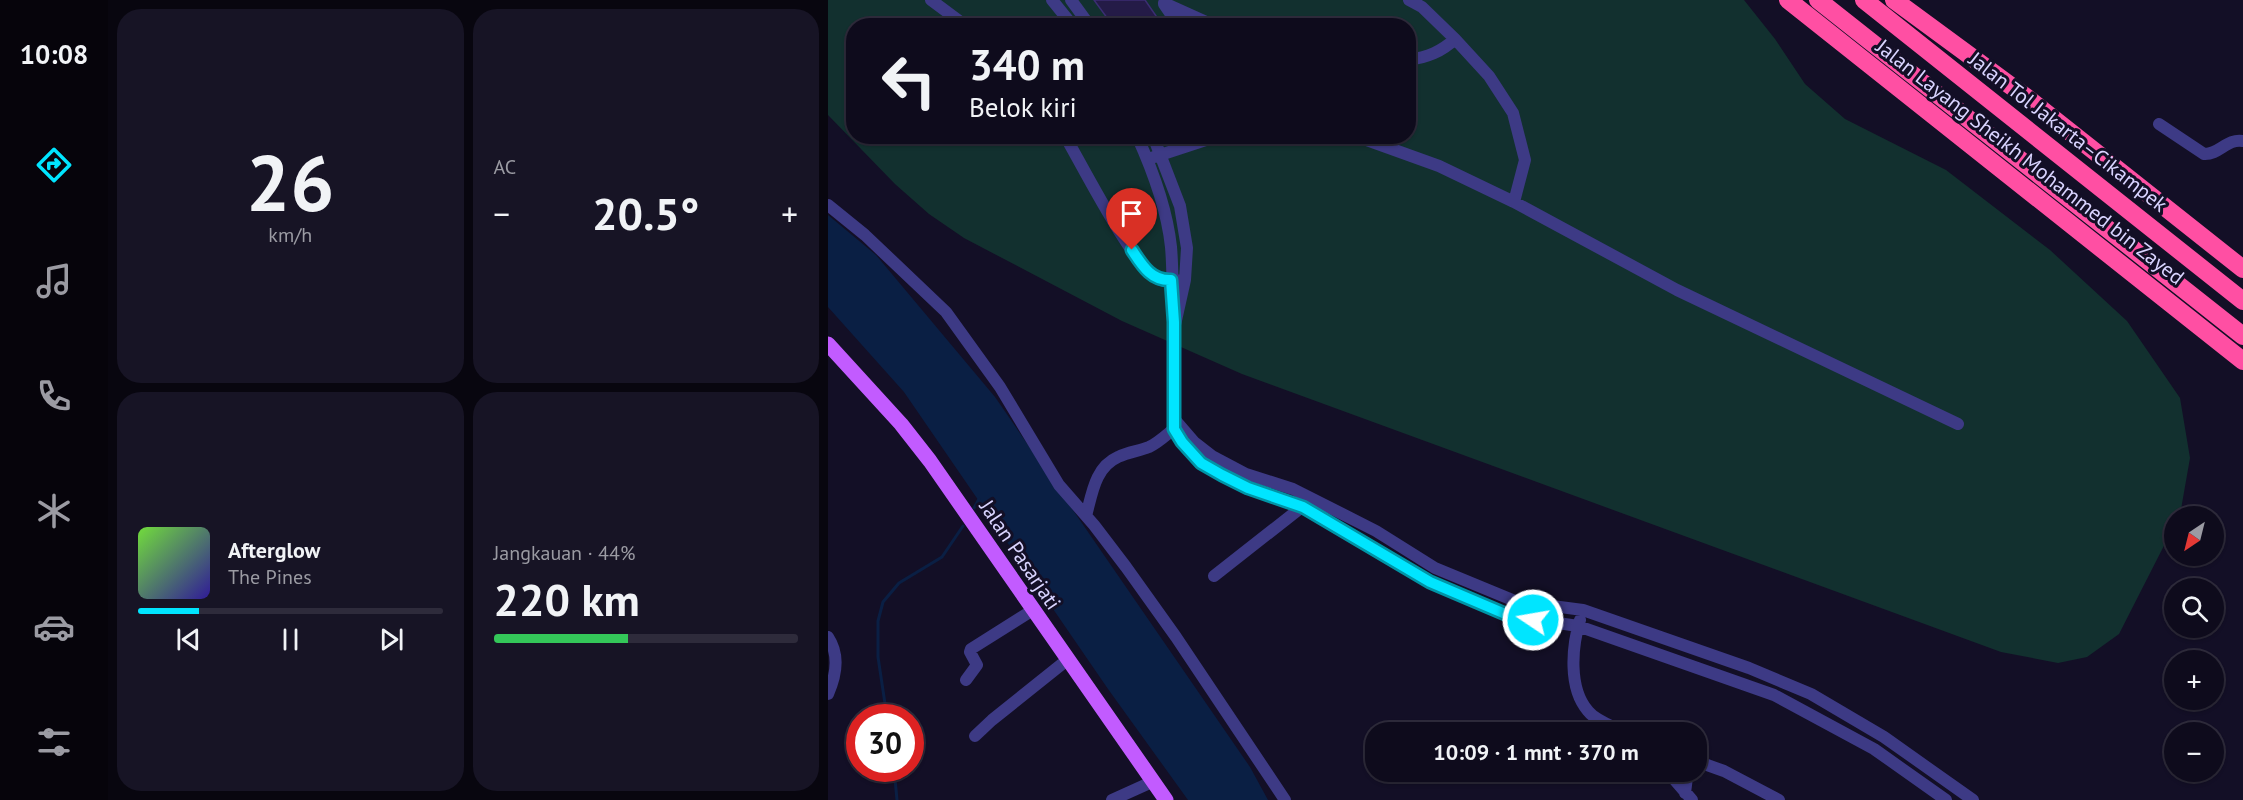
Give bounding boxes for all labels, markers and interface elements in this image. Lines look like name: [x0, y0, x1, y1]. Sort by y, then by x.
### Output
street label: Jalan Layang Sheikh Mohammed bin Zayed: [1870, 32, 2190, 290]
text: 10:08: [20, 37, 88, 71]
text: 340 m: [969, 37, 1085, 92]
icon: left: [870, 42, 948, 120]
street label: Jalan Tol Jakarta–Cikampek: [1963, 45, 2173, 218]
text: Belok kiri: [969, 90, 1077, 124]
text: 26: [246, 132, 334, 233]
icon: directions: [33, 144, 75, 186]
text: AC: [494, 154, 516, 180]
text: 20.5°: [592, 184, 699, 242]
pin: [1106, 188, 1157, 250]
text: −: [494, 192, 510, 235]
text: +: [781, 192, 798, 235]
icon: arrive: [1115, 197, 1148, 230]
text: km/h: [268, 222, 312, 248]
icon: music: [33, 260, 75, 302]
icon: phone: [33, 375, 75, 417]
icon: climate: [33, 490, 75, 532]
street label: Jalan Pasarjati: [973, 494, 1067, 615]
north arrow: [2164, 506, 2224, 566]
map controls: [2164, 506, 2224, 782]
text: Afterglow: [228, 536, 320, 564]
text: Jangkauan · 44%: [494, 540, 635, 566]
text: The Pines: [228, 564, 312, 590]
text: 220 km: [494, 570, 640, 628]
button: search: [2164, 578, 2224, 638]
position arrow: [1501, 588, 1565, 652]
icon: car: [33, 606, 75, 648]
icon: previous: [172, 623, 205, 656]
icon: pause: [274, 623, 307, 656]
icon: next: [375, 623, 408, 656]
button: +: [2164, 650, 2224, 710]
speed limit sign: 30: [846, 704, 924, 782]
icon: filters: [33, 721, 75, 763]
button: −: [2164, 722, 2224, 782]
text: 10:09 · 1 mnt · 370 m: [1433, 738, 1639, 766]

